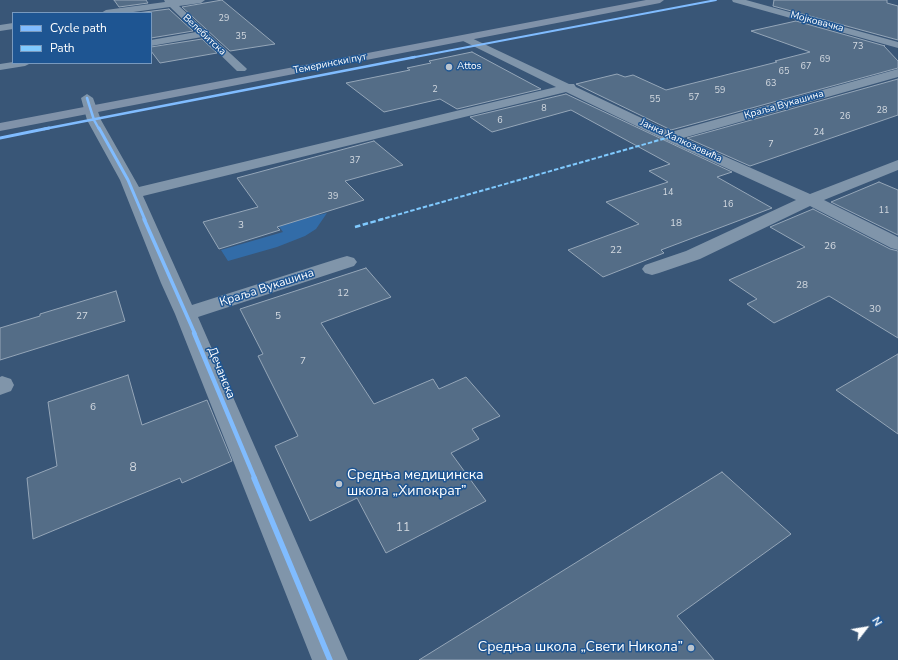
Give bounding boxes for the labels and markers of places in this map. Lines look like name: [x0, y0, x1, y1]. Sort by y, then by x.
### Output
place label: Attos: [457, 61, 481, 73]
marker: Attos: [444, 62, 454, 72]
place label: Средња медицинска школа „Хипократ”: [347, 468, 484, 500]
marker: Средња медицинска школа „Хипократ”: [334, 479, 344, 489]
place label: Средња школа „Свети Никола”: [478, 640, 683, 656]
marker: Средња школа „Свети Никола”: [686, 643, 696, 653]

